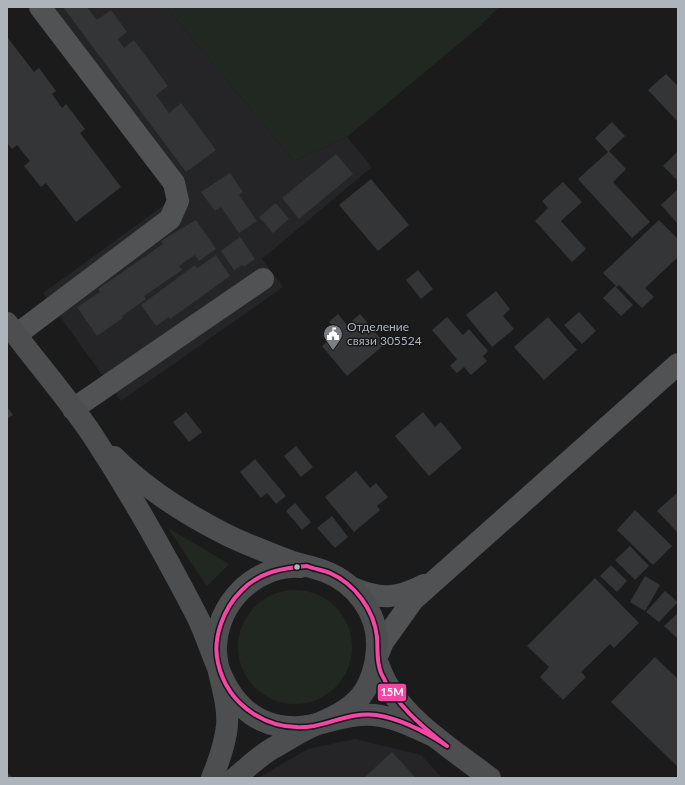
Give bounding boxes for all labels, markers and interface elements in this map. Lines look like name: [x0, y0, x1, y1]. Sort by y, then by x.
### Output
place label: Отделение связи 305524: [347, 319, 422, 348]
public building icon: Отделение связи 305524: [322, 323, 344, 351]
unlabelled marker: [292, 562, 302, 572]
line badge: 15М: [377, 683, 407, 702]
text: 15М: [380, 685, 404, 698]

